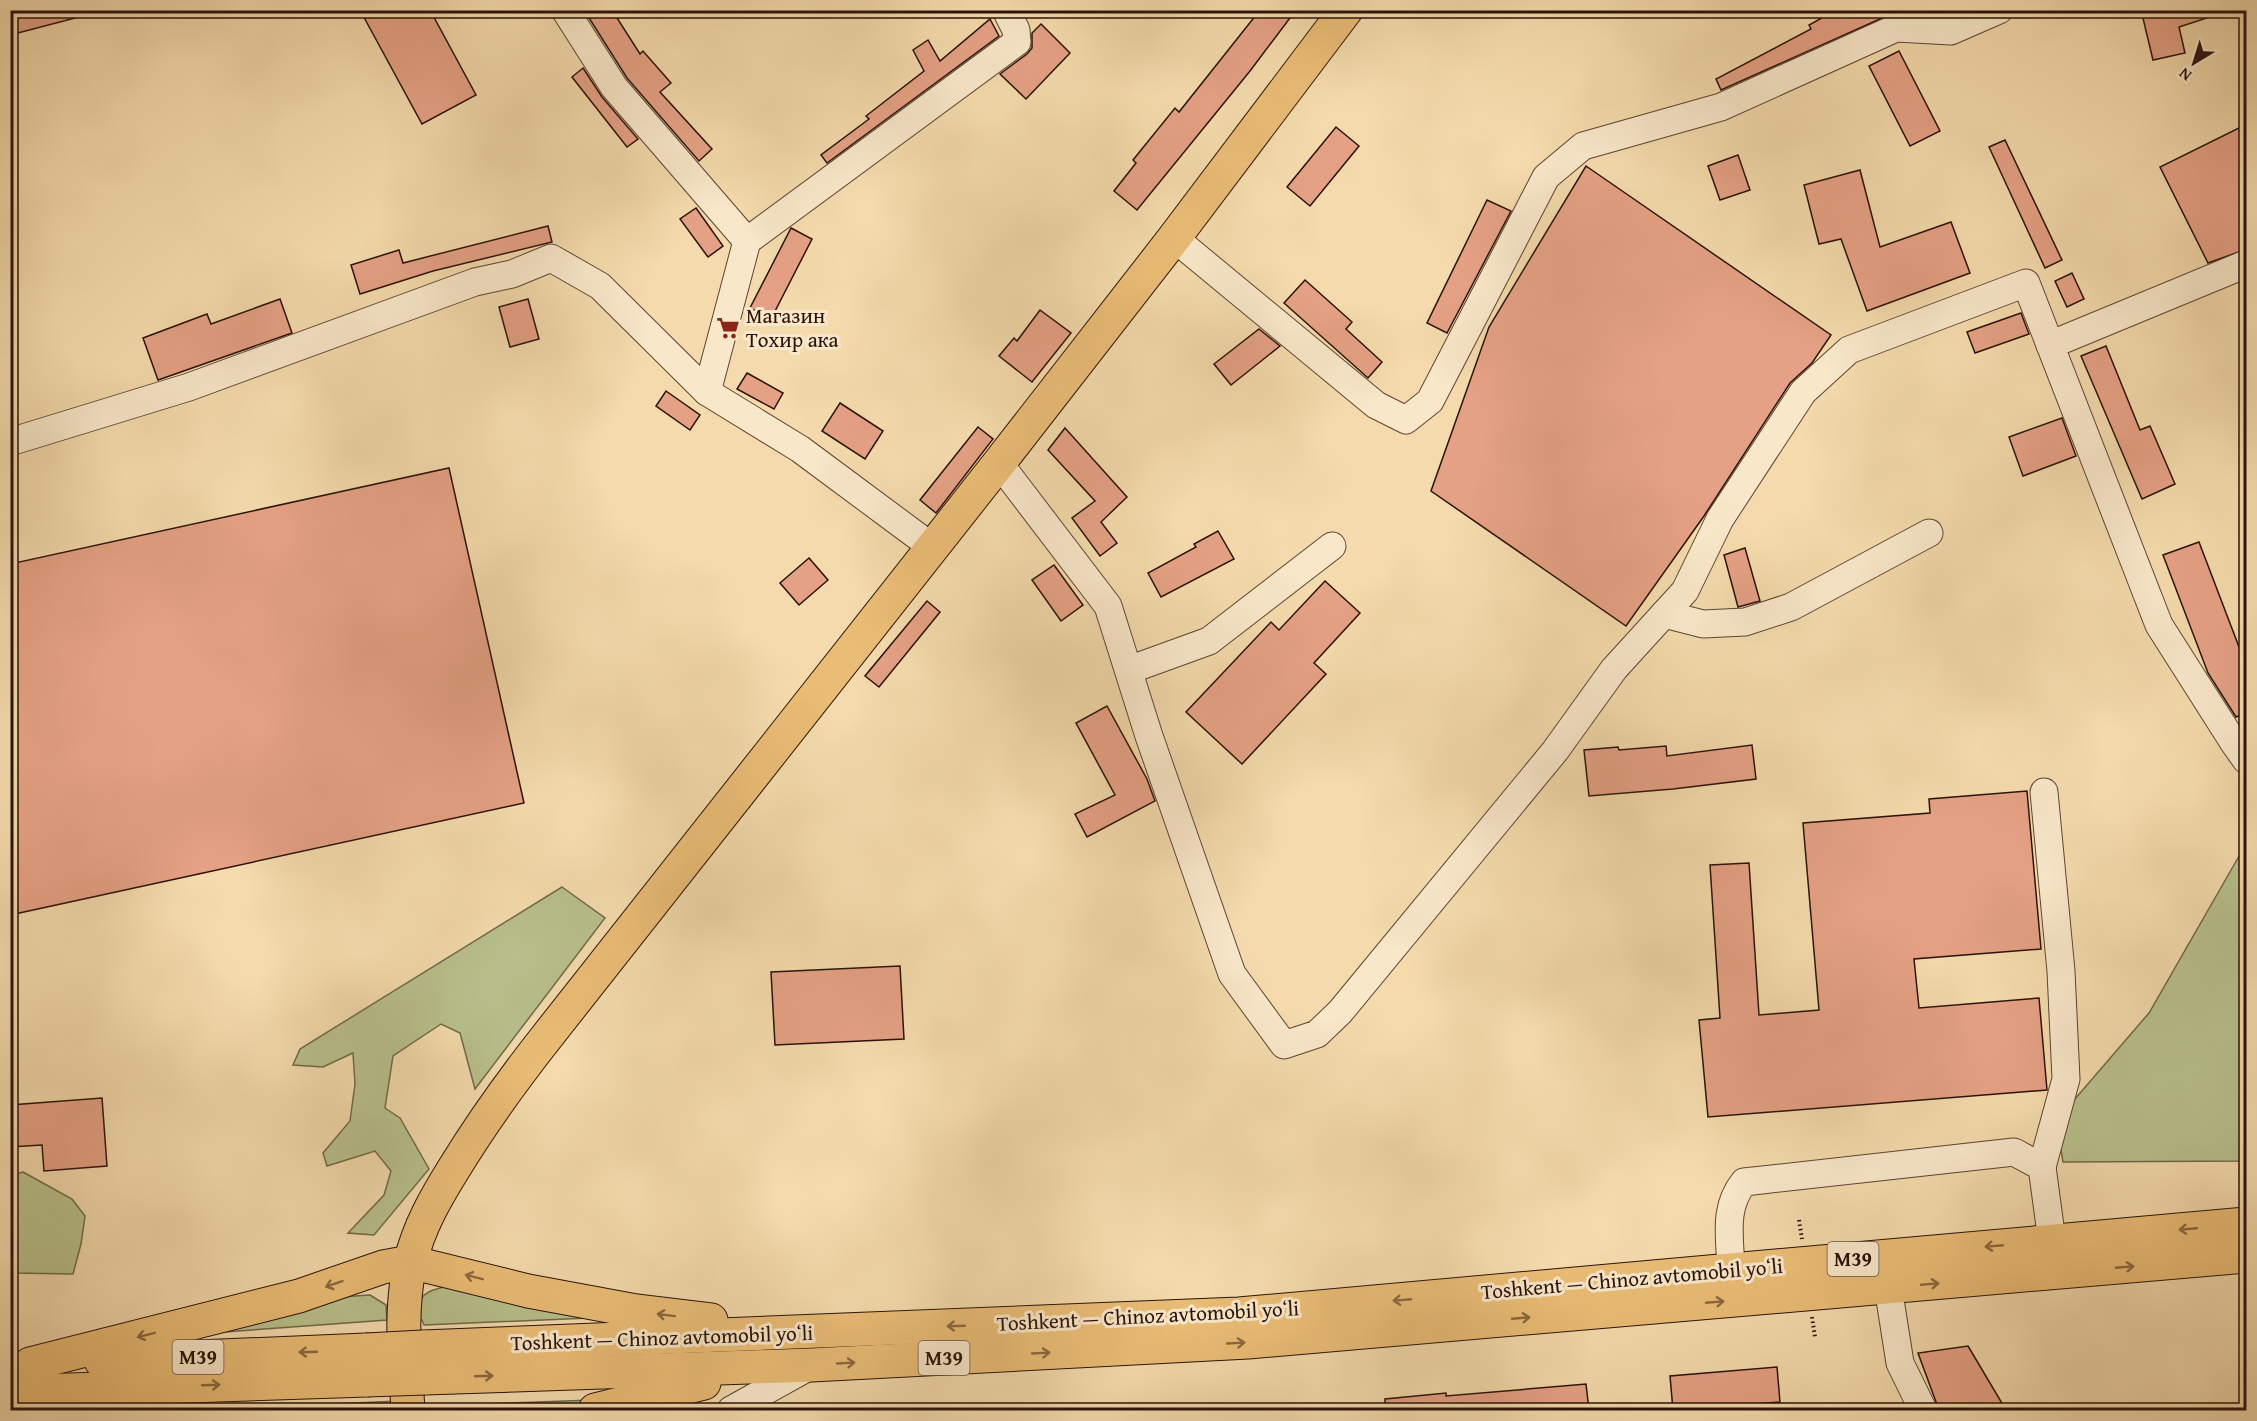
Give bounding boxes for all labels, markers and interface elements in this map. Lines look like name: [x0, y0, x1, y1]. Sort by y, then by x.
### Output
north arrow: [2164, 33, 2224, 93]
text: N: [2173, 62, 2196, 88]
place label: Магазин Тохир ака: [746, 300, 839, 355]
supermarket icon: Магазин Тохир ака: [715, 315, 741, 341]
one-way arrow: [2179, 1224, 2199, 1235]
one-way arrow: [1984, 1241, 2004, 1252]
road number: M39: [1828, 1242, 1878, 1276]
street label: Toshkent — Chinoz avtomobil yoʻli: [1480, 1250, 1784, 1307]
one-way arrow: [2114, 1261, 2134, 1272]
one-way arrow: [465, 1271, 484, 1283]
one-way arrow: [1920, 1278, 1940, 1289]
one-way arrow: [325, 1279, 344, 1290]
street label: Toshkent — Chinoz avtomobil yoʻli: [996, 1292, 1300, 1339]
one-way arrow: [1393, 1295, 1413, 1306]
one-way arrow: [1705, 1296, 1725, 1307]
one-way arrow: [656, 1309, 676, 1320]
one-way arrow: [1510, 1313, 1530, 1324]
street label: Toshkent — Chinoz avtomobil yoʻli: [510, 1317, 814, 1358]
one-way arrow: [947, 1320, 967, 1331]
one-way arrow: [137, 1330, 156, 1342]
one-way arrow: [1225, 1337, 1245, 1348]
road number: M39: [172, 1340, 224, 1374]
road number: M39: [918, 1341, 970, 1375]
one-way arrow: [298, 1347, 318, 1358]
one-way arrow: [1031, 1347, 1051, 1358]
one-way arrow: [836, 1358, 856, 1369]
one-way arrow: [473, 1370, 493, 1382]
one-way arrow: [201, 1379, 221, 1391]

